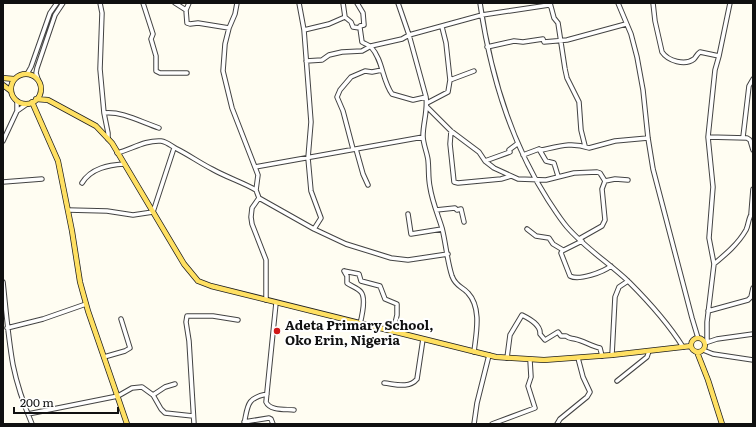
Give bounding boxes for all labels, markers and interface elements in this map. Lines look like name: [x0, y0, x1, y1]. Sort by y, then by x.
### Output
place label: Adeta Primary School, Oko Erin, Nigeria: [285, 315, 433, 349]
marker: Adeta Primary School, Oko Erin, Nigeria: [272, 326, 282, 336]
scale bar: [14, 389, 118, 415]
text: 200 m: [20, 393, 54, 411]

